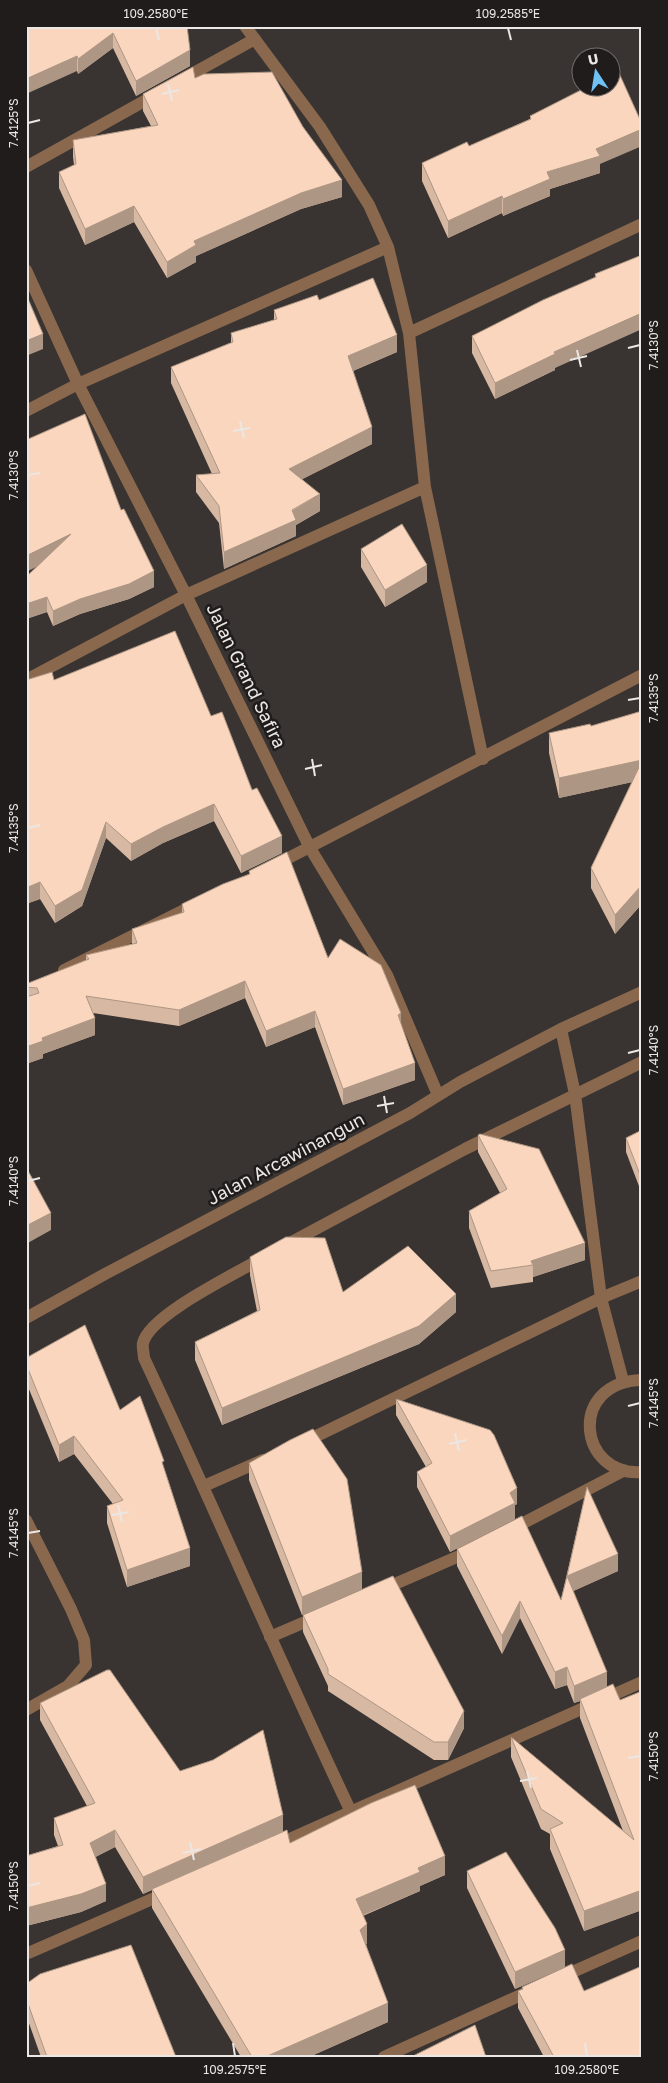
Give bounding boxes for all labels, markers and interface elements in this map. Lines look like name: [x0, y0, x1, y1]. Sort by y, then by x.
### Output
text: 109.2580°E: [124, 6, 188, 21]
text: 109.2585°E: [476, 6, 540, 21]
north arrow: [570, 48, 620, 98]
text: U: [586, 49, 600, 68]
text: 7.4125°S: [6, 98, 21, 148]
text: 7.4130°S: [646, 320, 661, 370]
text: 7.4130°S: [6, 450, 21, 500]
street label: Jalan Grand Safira: [202, 600, 291, 751]
text: 7.4135°S: [646, 673, 661, 723]
text: 7.4135°S: [6, 803, 21, 853]
text: 7.4140°S: [646, 1025, 661, 1075]
street label: Jalan Arcawinangun: [203, 1107, 368, 1209]
text: 7.4140°S: [6, 1156, 21, 1206]
text: 7.4145°S: [646, 1378, 661, 1428]
text: 7.4145°S: [6, 1508, 21, 1558]
text: 7.4150°S: [646, 1731, 661, 1781]
text: 7.4150°S: [6, 1861, 21, 1911]
text: 109.2575°E: [203, 2062, 267, 2077]
text: 109.2580°E: [555, 2062, 619, 2077]

